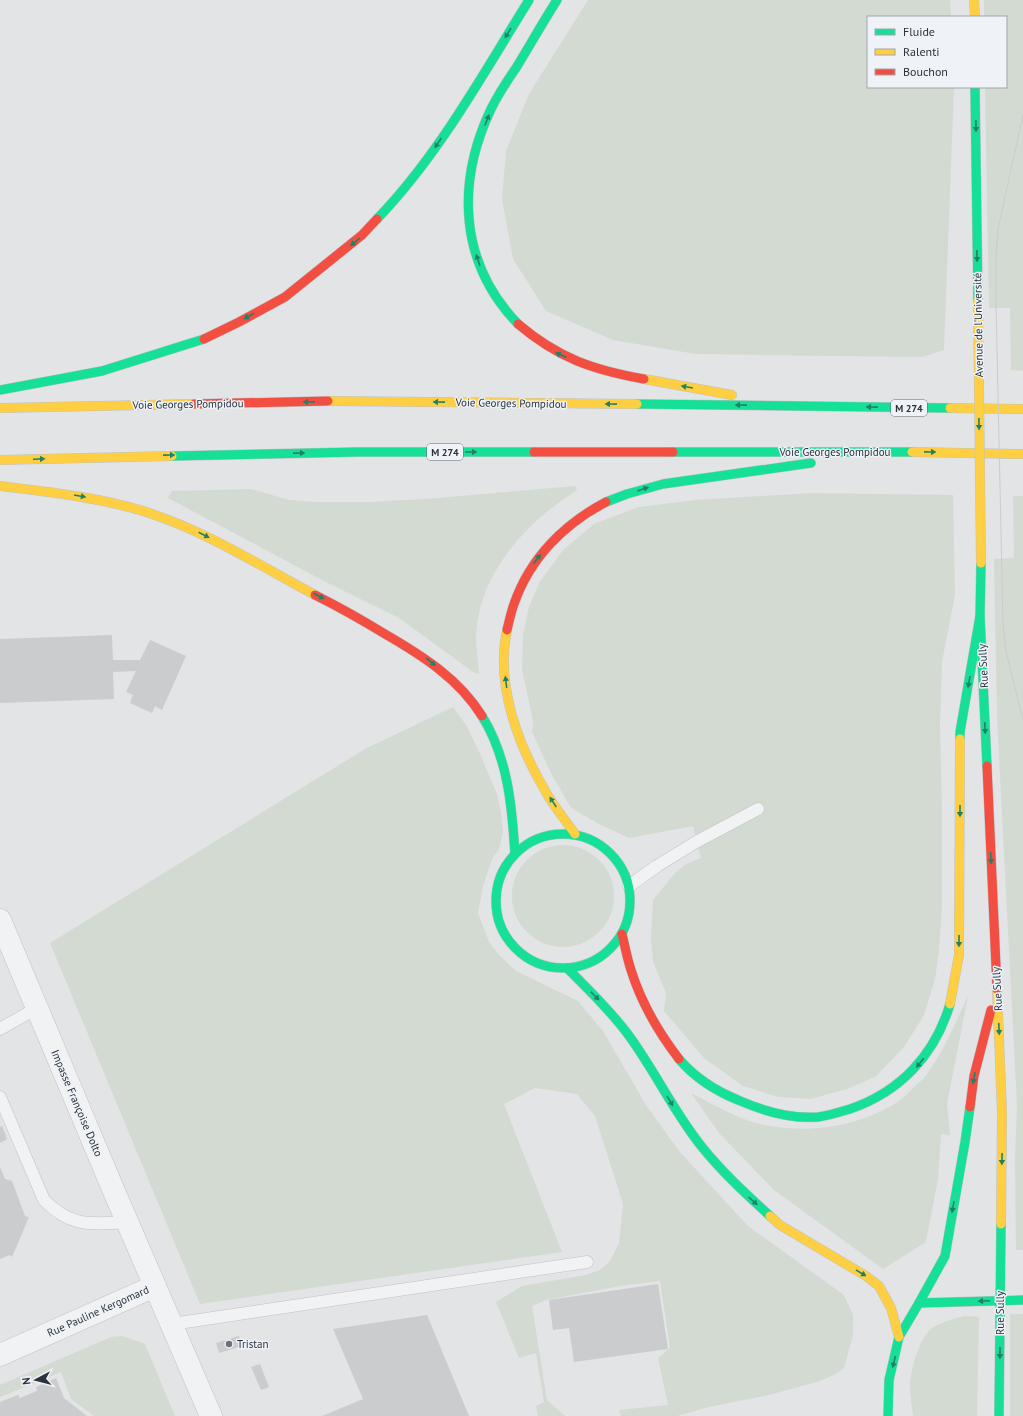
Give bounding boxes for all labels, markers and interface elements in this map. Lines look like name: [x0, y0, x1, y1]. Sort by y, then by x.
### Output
legend: [867, 16, 1007, 88]
text: Fluide: [903, 24, 935, 39]
one-way arrow: [504, 28, 512, 38]
text: Ralenti: [903, 44, 939, 59]
text: Bouchon: [903, 64, 948, 79]
one-way arrow: [484, 114, 490, 126]
one-way arrow: [973, 120, 979, 133]
one-way arrow: [434, 137, 442, 148]
one-way arrow: [349, 237, 360, 246]
one-way arrow: [974, 250, 980, 263]
one-way arrow: [474, 254, 480, 266]
street label: Avenue de l'Université: [970, 272, 986, 377]
one-way arrow: [243, 313, 255, 320]
one-way arrow: [556, 352, 567, 358]
one-way arrow: [681, 383, 693, 389]
street label: Voie Georges Pompidou: [454, 395, 567, 411]
street label: Voie Georges Pompidou: [131, 396, 244, 412]
one-way arrow: [302, 399, 315, 405]
one-way arrow: [432, 399, 445, 405]
road number: M 274: [891, 400, 927, 416]
one-way arrow: [604, 401, 617, 407]
one-way arrow: [734, 402, 747, 408]
one-way arrow: [865, 404, 878, 410]
one-way arrow: [976, 418, 982, 431]
road number: M 274: [427, 444, 463, 460]
street label: Voie Georges Pompidou: [778, 445, 891, 459]
one-way arrow: [465, 449, 478, 455]
one-way arrow: [924, 449, 937, 455]
one-way arrow: [293, 450, 306, 456]
one-way arrow: [163, 452, 176, 458]
one-way arrow: [33, 456, 46, 462]
one-way arrow: [637, 485, 649, 491]
one-way arrow: [74, 494, 86, 500]
one-way arrow: [198, 532, 210, 538]
one-way arrow: [532, 554, 541, 565]
one-way arrow: [313, 593, 325, 600]
street label: Rue Sully: [975, 643, 991, 688]
one-way arrow: [426, 657, 436, 666]
one-way arrow: [502, 676, 509, 688]
one-way arrow: [966, 676, 972, 688]
one-way arrow: [982, 722, 989, 734]
one-way arrow: [549, 796, 556, 808]
one-way arrow: [956, 805, 963, 817]
one-way arrow: [988, 852, 994, 865]
one-way arrow: [956, 935, 962, 948]
street label: Rue Sully: [989, 966, 1005, 1011]
one-way arrow: [590, 991, 600, 1000]
one-way arrow: [995, 1023, 1002, 1035]
street label: Impasse Françoise Dolto: [48, 1047, 106, 1159]
one-way arrow: [915, 1057, 924, 1068]
one-way arrow: [971, 1072, 977, 1084]
one-way arrow: [667, 1095, 674, 1107]
one-way arrow: [998, 1153, 1005, 1165]
one-way arrow: [748, 1196, 759, 1205]
one-way arrow: [950, 1200, 956, 1213]
one-way arrow: [856, 1269, 866, 1277]
street label: Rue Pauline Kergomard: [45, 1282, 151, 1340]
street label: Rue Sully: [993, 1290, 1007, 1335]
one-way arrow: [977, 1298, 990, 1304]
place label: Tristan: [237, 1337, 268, 1351]
marker: Tristan: [224, 1339, 234, 1349]
one-way arrow: [997, 1347, 1003, 1360]
one-way arrow: [890, 1356, 896, 1368]
north arrow: [16, 1360, 56, 1400]
text: N: [19, 1377, 33, 1386]

